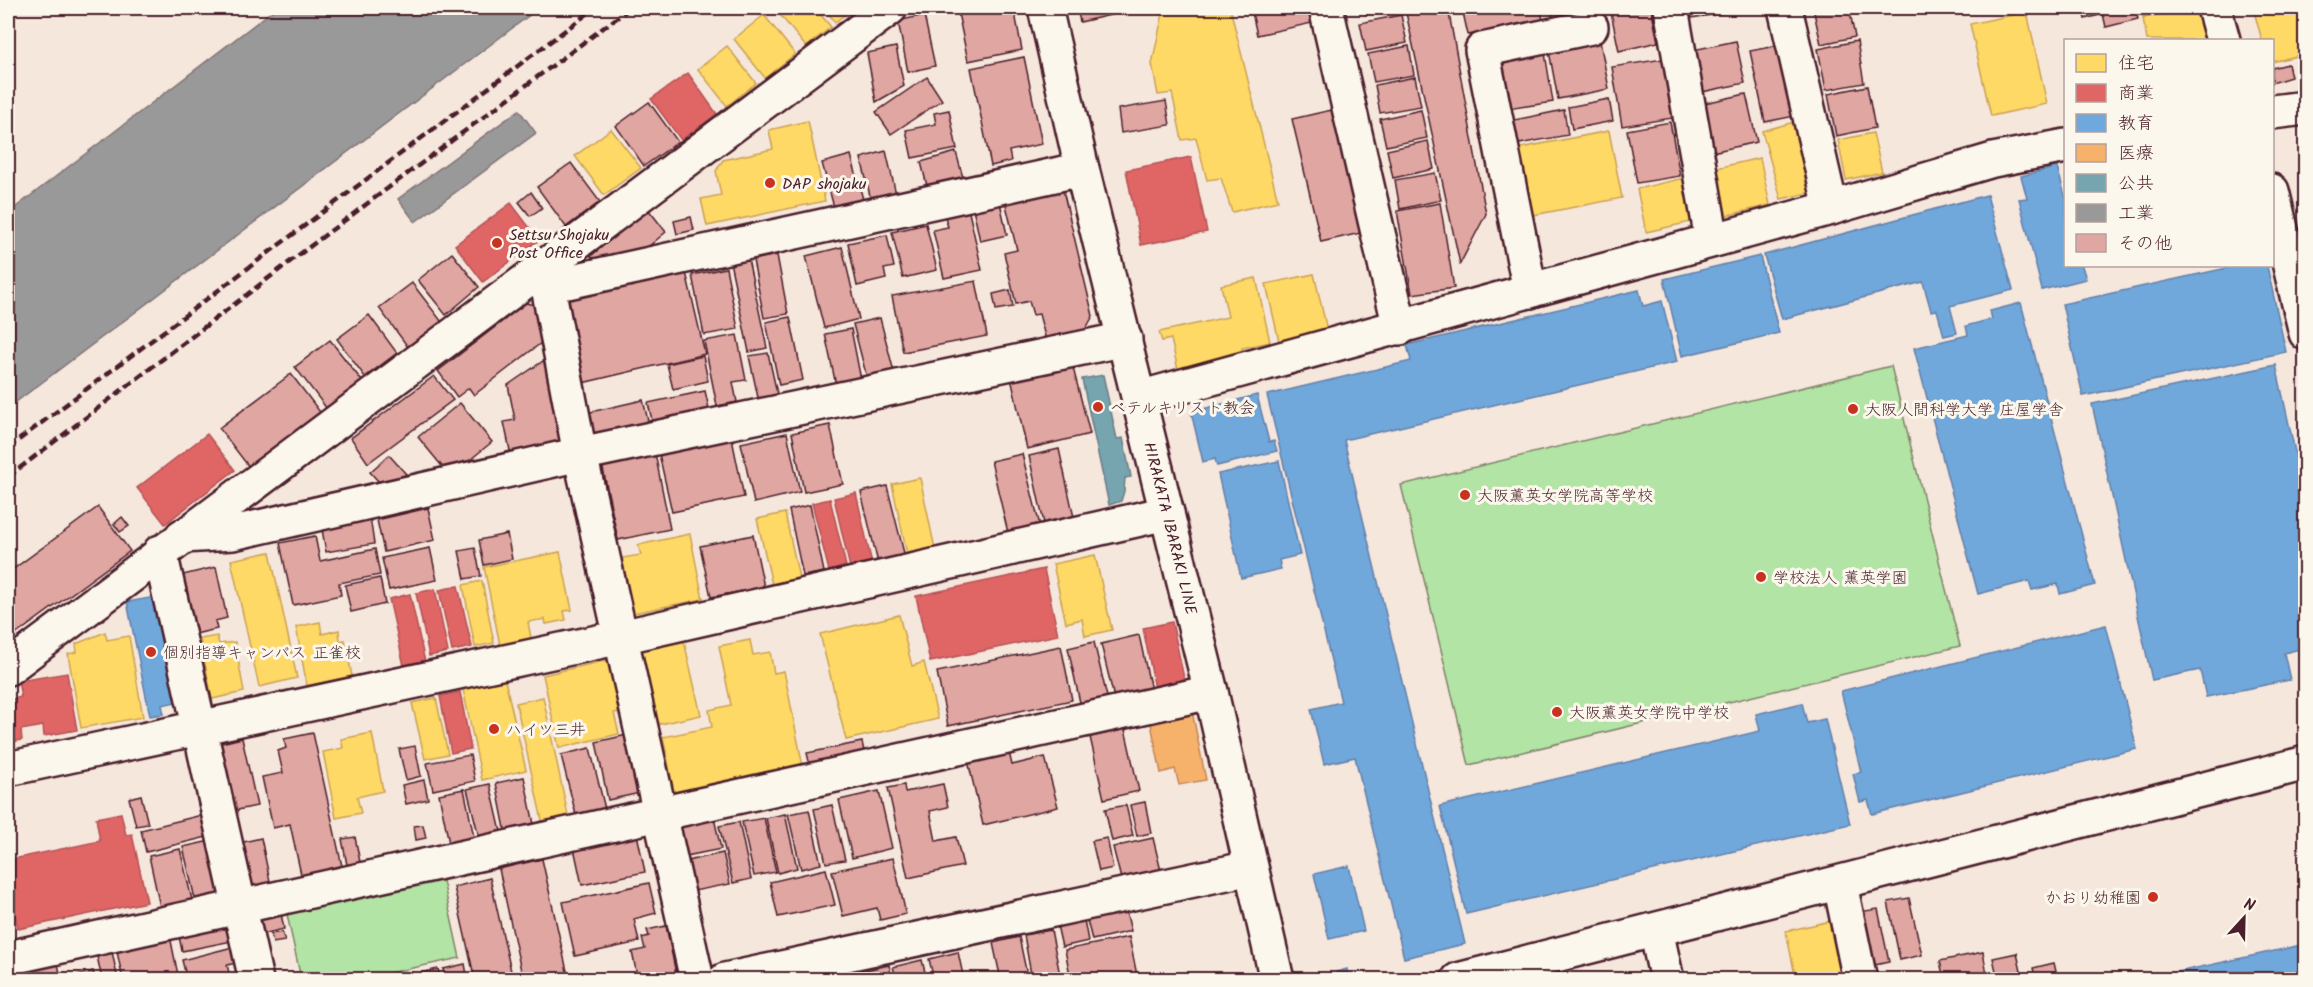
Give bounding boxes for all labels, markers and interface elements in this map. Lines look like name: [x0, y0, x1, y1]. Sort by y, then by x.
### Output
legend: [2064, 39, 2274, 267]
text: 住宅: [2118, 50, 2154, 79]
text: 商業: [2118, 80, 2154, 109]
text: 教育: [2118, 110, 2154, 139]
text: 医療: [2118, 140, 2154, 169]
text: 公共: [2118, 170, 2154, 199]
place label: DAP shojaku: [782, 172, 867, 197]
marker: DAP shojaku: [763, 176, 777, 190]
text: 工業: [2118, 200, 2154, 229]
place label: Settsu Shojaku Post Office: [509, 223, 609, 266]
text: その他: [2118, 230, 2172, 259]
marker: Settsu Shojaku Post Office: [490, 236, 504, 250]
place label: ベテルキリスト教会: [1110, 396, 1255, 421]
place label: 大阪人間科学大学 庄屋学舎: [1865, 398, 2063, 423]
marker: ベテルキリスト教会: [1091, 400, 1105, 414]
marker: 大阪人間科学大学 庄屋学舎: [1846, 402, 1860, 416]
street label: HIRAKATA IBARAKI LINE: [1136, 439, 1203, 618]
place label: 大阪薫英女学院高等学校: [1477, 484, 1653, 509]
marker: 大阪薫英女学院高等学校: [1458, 488, 1472, 502]
place label: 学校法人 薫英学園: [1773, 566, 1907, 591]
marker: 学校法人 薫英学園: [1754, 570, 1768, 584]
place label: 個別指導キャンパス 正雀校: [163, 641, 361, 666]
marker: 個別指導キャンパス 正雀校: [144, 645, 158, 659]
place label: 大阪薫英女学院中学校: [1569, 701, 1729, 726]
marker: 大阪薫英女学院中学校: [1550, 705, 1564, 719]
place label: ハイツ三井: [506, 718, 586, 743]
marker: ハイツ三井: [487, 722, 501, 736]
place label: かおり幼稚園: [2045, 886, 2141, 911]
north arrow: [2214, 888, 2274, 948]
marker: かおり幼稚園: [2146, 890, 2160, 904]
text: N: [2240, 892, 2258, 919]

